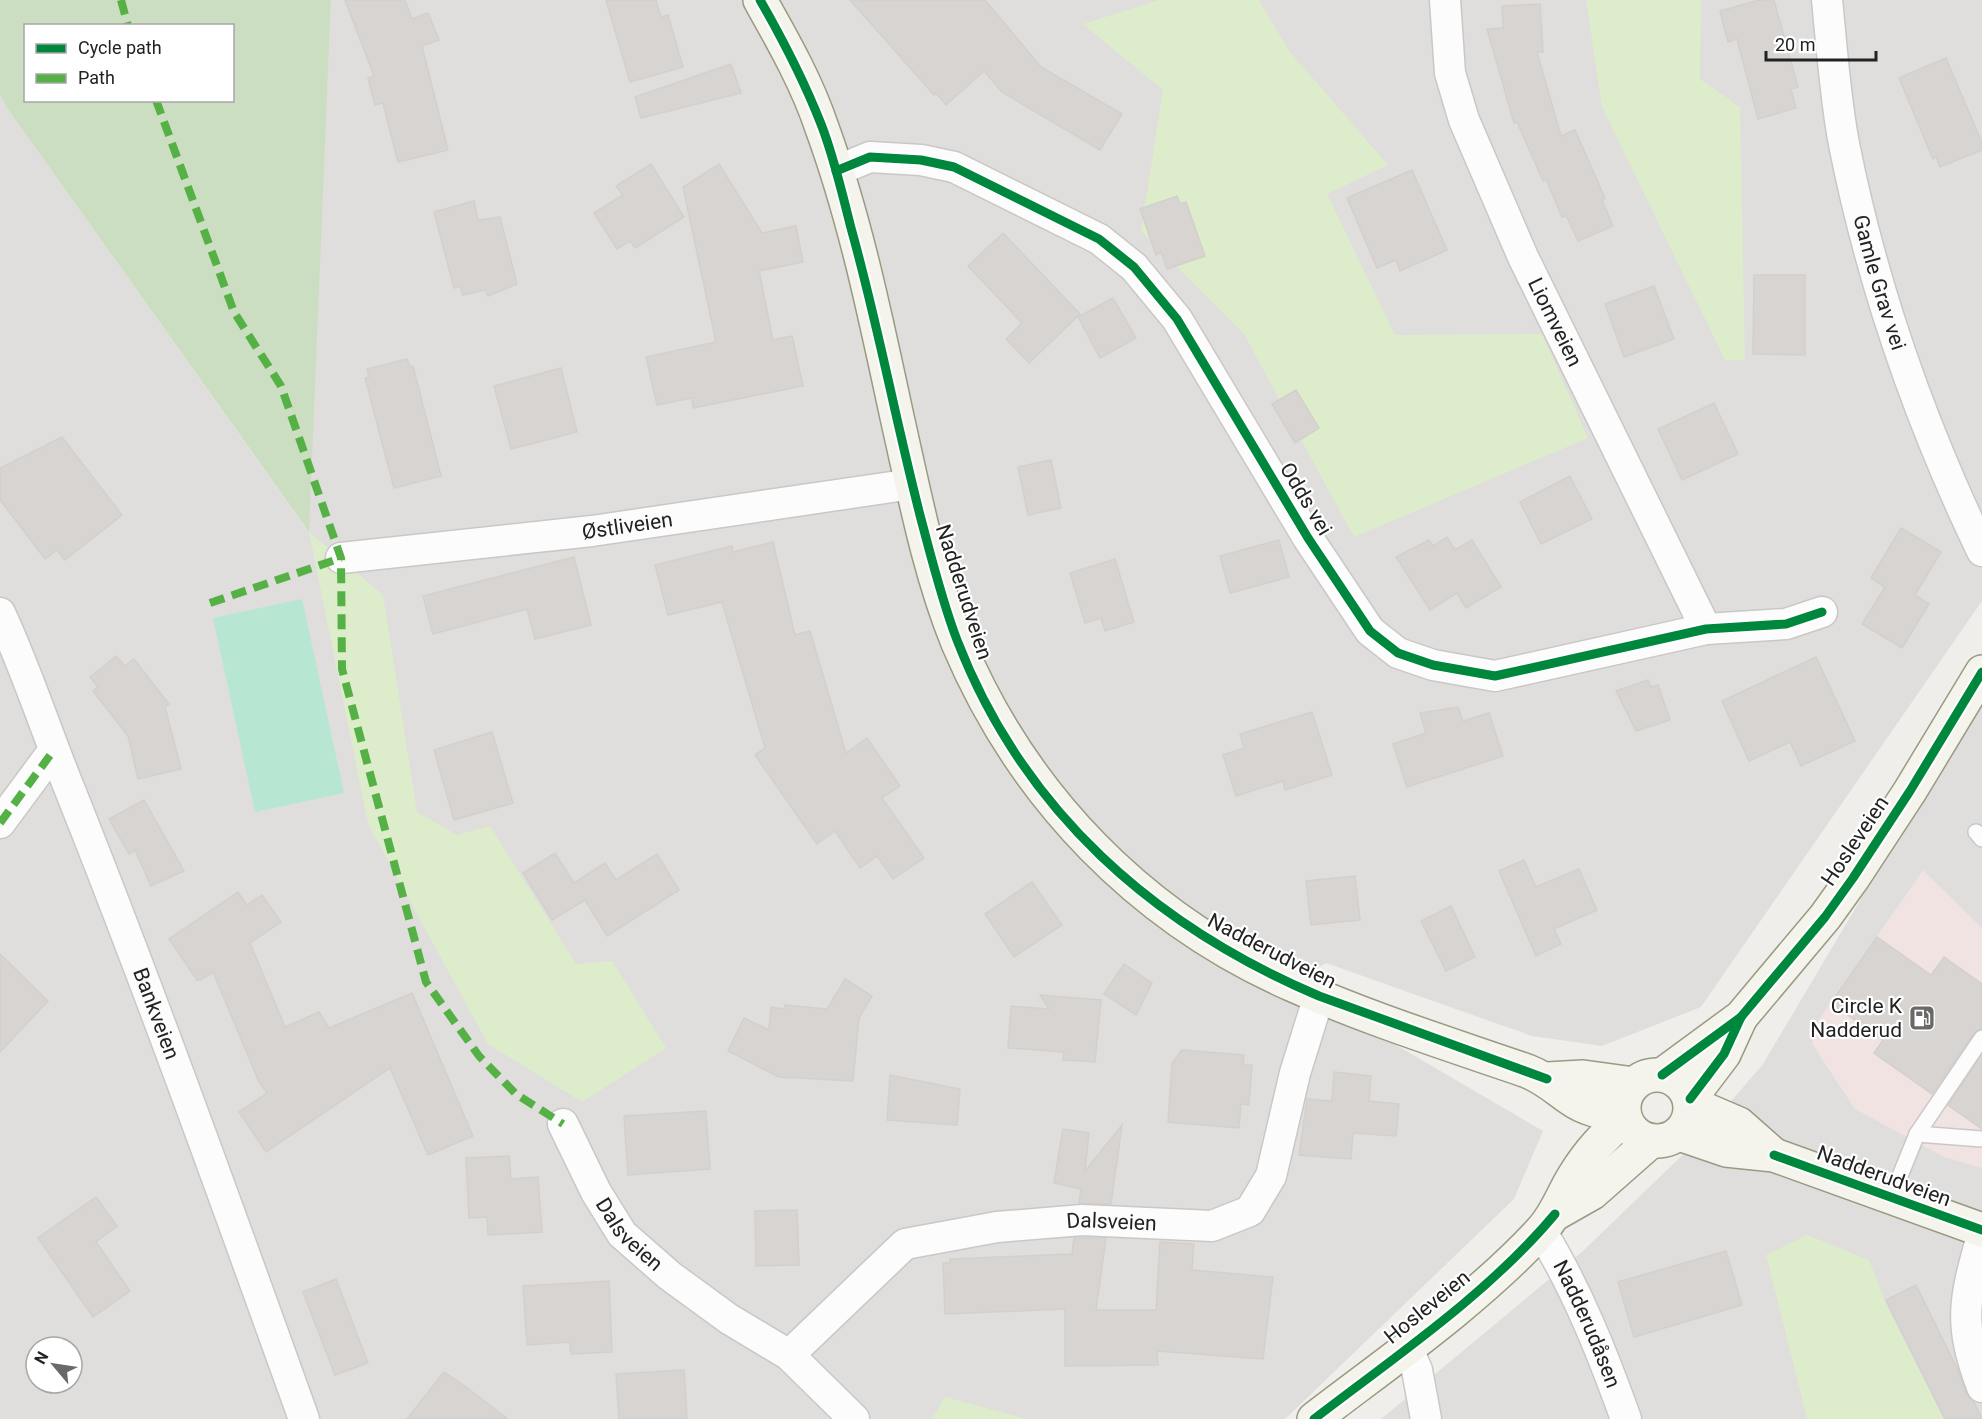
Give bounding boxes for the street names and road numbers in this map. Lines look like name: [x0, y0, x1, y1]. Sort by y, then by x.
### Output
street label: Gamle Grav vei: [1848, 212, 1911, 353]
street label: Liomveien: [1523, 274, 1587, 370]
street label: Odds vei: [1275, 458, 1337, 540]
street label: Østliveien: [581, 507, 674, 544]
street label: Nadderudveien: [931, 521, 997, 663]
street label: Hosleveien: [1816, 792, 1894, 890]
street label: Nadderudveien: [1204, 908, 1340, 994]
street label: Bankveien: [128, 964, 184, 1063]
street label: Nadderudveien: [1814, 1141, 1954, 1211]
street label: Dalsveien: [591, 1194, 668, 1276]
street label: Dalsveien: [1066, 1208, 1157, 1235]
street label: Nadderudåsen: [1548, 1256, 1625, 1391]
street label: Hosleveien: [1379, 1265, 1475, 1349]

